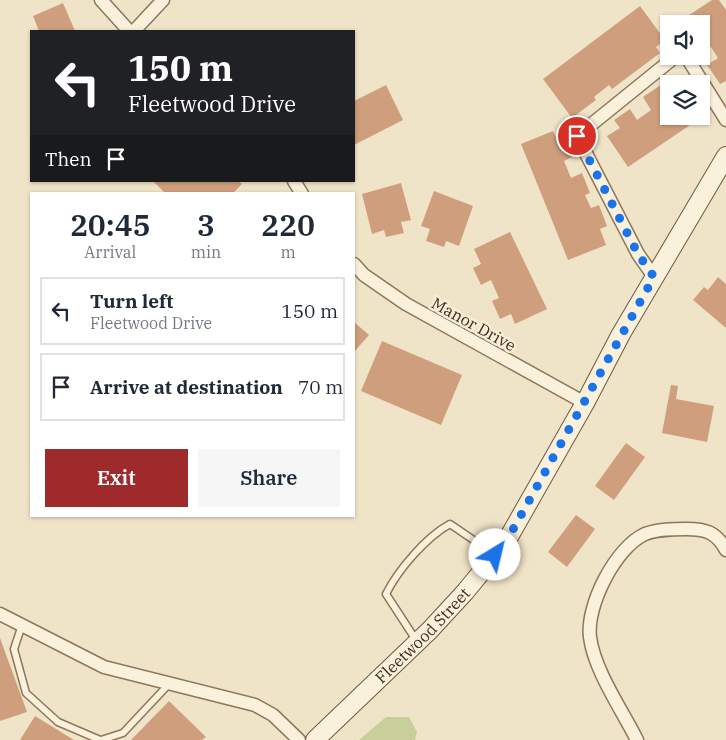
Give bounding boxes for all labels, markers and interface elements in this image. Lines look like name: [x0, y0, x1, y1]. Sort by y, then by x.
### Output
map controls: [660, 15, 710, 125]
button: sound: [660, 15, 710, 65]
text: 150 m: [128, 45, 233, 91]
icon: left: [45, 50, 110, 115]
button: layers: [660, 75, 710, 125]
text: Fleetwood Drive: [128, 89, 296, 118]
pin: [556, 115, 598, 157]
icon: arrive: [563, 122, 591, 150]
icon: arrive: [102, 145, 130, 173]
text: Then: [45, 147, 92, 171]
text: 20:45: [70, 205, 151, 244]
text: 3: [197, 205, 215, 244]
text: 220: [261, 205, 315, 244]
text: Arrival: [84, 242, 136, 262]
text: min: [191, 242, 221, 262]
text: m: [280, 242, 296, 262]
text: Turn left: [90, 289, 173, 313]
street label: Manor Drive: [428, 293, 520, 355]
icon: left: [47, 297, 75, 325]
text: 150 m: [281, 299, 338, 323]
text: Fleetwood Drive: [90, 313, 212, 333]
icon: arrive: [47, 373, 75, 401]
text: Arrive at destination: [90, 375, 283, 399]
text: 70 m: [298, 375, 343, 399]
button: Exit: [45, 449, 188, 507]
button: Share: [198, 449, 340, 507]
position arrow: [468, 528, 520, 580]
street label: Fleetwood Street: [371, 583, 474, 687]

